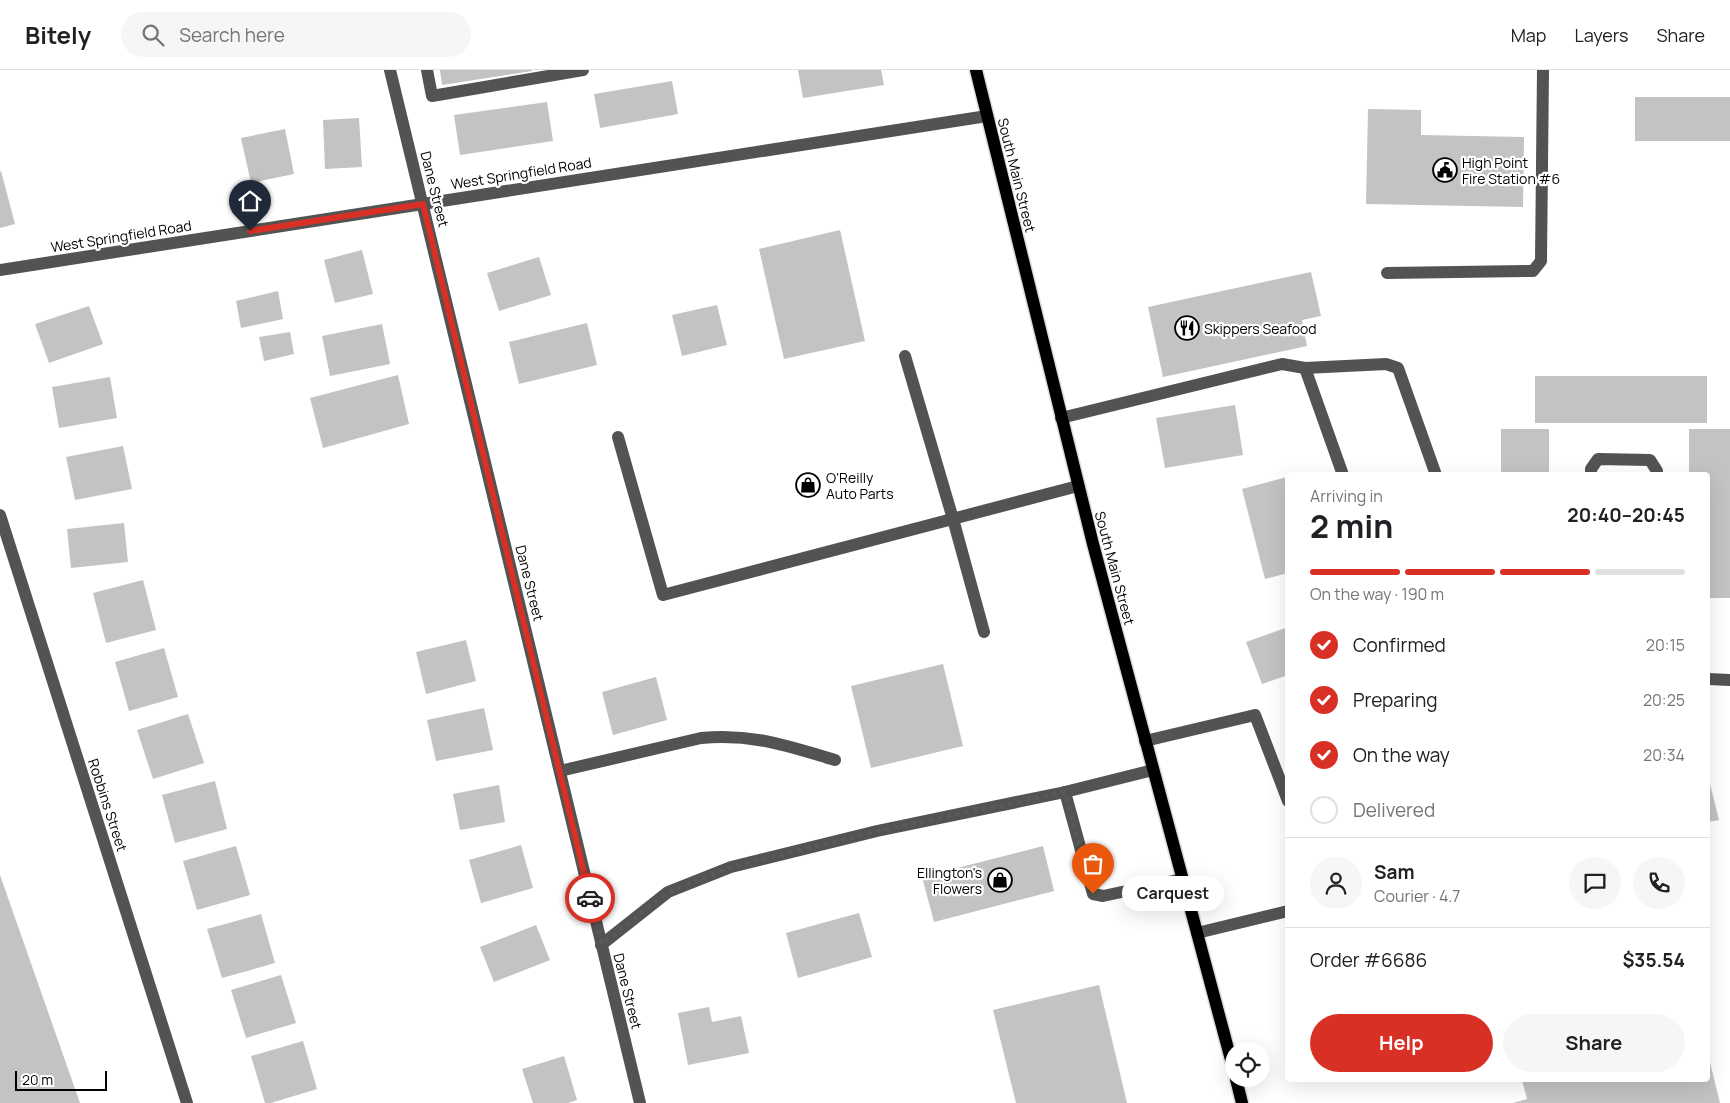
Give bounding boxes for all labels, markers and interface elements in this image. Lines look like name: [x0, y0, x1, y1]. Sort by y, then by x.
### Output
search box: [121, 12, 471, 57]
text: Bitely: [25, 18, 91, 51]
icon: search: [139, 21, 167, 49]
text: Search here: [179, 22, 285, 48]
text: Map: [1511, 23, 1546, 47]
text: Layers: [1574, 23, 1628, 47]
text: Share: [1656, 23, 1705, 47]
street label: South Main Street: [994, 116, 1040, 234]
street label: Dane Street: [416, 149, 454, 229]
street label: West Springfield Road: [449, 152, 593, 194]
place label: High Point Fire Station #6: [1462, 153, 1560, 188]
public building icon: High Point Fire Station #6: [1432, 157, 1458, 183]
pin: [229, 180, 271, 231]
icon: home: [236, 187, 264, 215]
street label: West Springfield Road: [49, 215, 193, 257]
restaurant icon: Skippers Seafood: [1174, 315, 1200, 341]
place label: Skippers Seafood: [1204, 319, 1317, 338]
place label: O'Reilly Auto Parts: [826, 468, 894, 503]
shop icon: O'Reilly Auto Parts: [795, 472, 821, 498]
text: Arriving in: [1310, 485, 1383, 507]
text: 20:40–20:45: [1567, 502, 1685, 528]
text: 2 min: [1310, 504, 1393, 548]
street label: South Main Street: [1091, 509, 1139, 627]
street label: Dane Street: [511, 543, 549, 623]
text: On the way · 190 m: [1310, 583, 1444, 605]
icon: check: [1310, 631, 1338, 659]
text: Confirmed: [1353, 632, 1446, 658]
text: 20:15: [1646, 634, 1685, 656]
icon: check: [1310, 686, 1338, 714]
text: Preparing: [1353, 687, 1438, 713]
text: 20:25: [1643, 689, 1685, 711]
icon: check: [1310, 741, 1338, 769]
text: On the way: [1353, 742, 1450, 768]
text: 20:34: [1643, 744, 1685, 766]
street label: Robbins Street: [84, 756, 132, 854]
text: Delivered: [1353, 797, 1435, 823]
pin: [1072, 843, 1114, 894]
icon: bag: [1079, 850, 1107, 878]
button: person: [1310, 857, 1362, 909]
button: chat: [1569, 857, 1621, 909]
button: phone: [1633, 857, 1685, 909]
text: Sam: [1374, 859, 1415, 885]
place label: Ellington's Flowers: [917, 863, 982, 898]
shop icon: Ellington's Flowers: [987, 867, 1013, 893]
courier: [565, 873, 615, 923]
callout: Carquest: [1123, 876, 1226, 912]
text: Carquest: [1137, 882, 1209, 904]
icon: car: [576, 884, 604, 912]
text: Courier · 4.7: [1374, 885, 1460, 907]
text: Order #6686: [1310, 947, 1427, 973]
text: $35.54: [1622, 947, 1685, 973]
street label: Dane Street: [609, 951, 647, 1031]
button: Help: [1310, 1014, 1493, 1072]
button: Share: [1503, 1014, 1685, 1072]
map controls: [1225, 1042, 1270, 1087]
button: locate: [1225, 1042, 1270, 1087]
scale bar: [15, 1068, 108, 1091]
text: 20 m: [22, 1070, 53, 1089]

